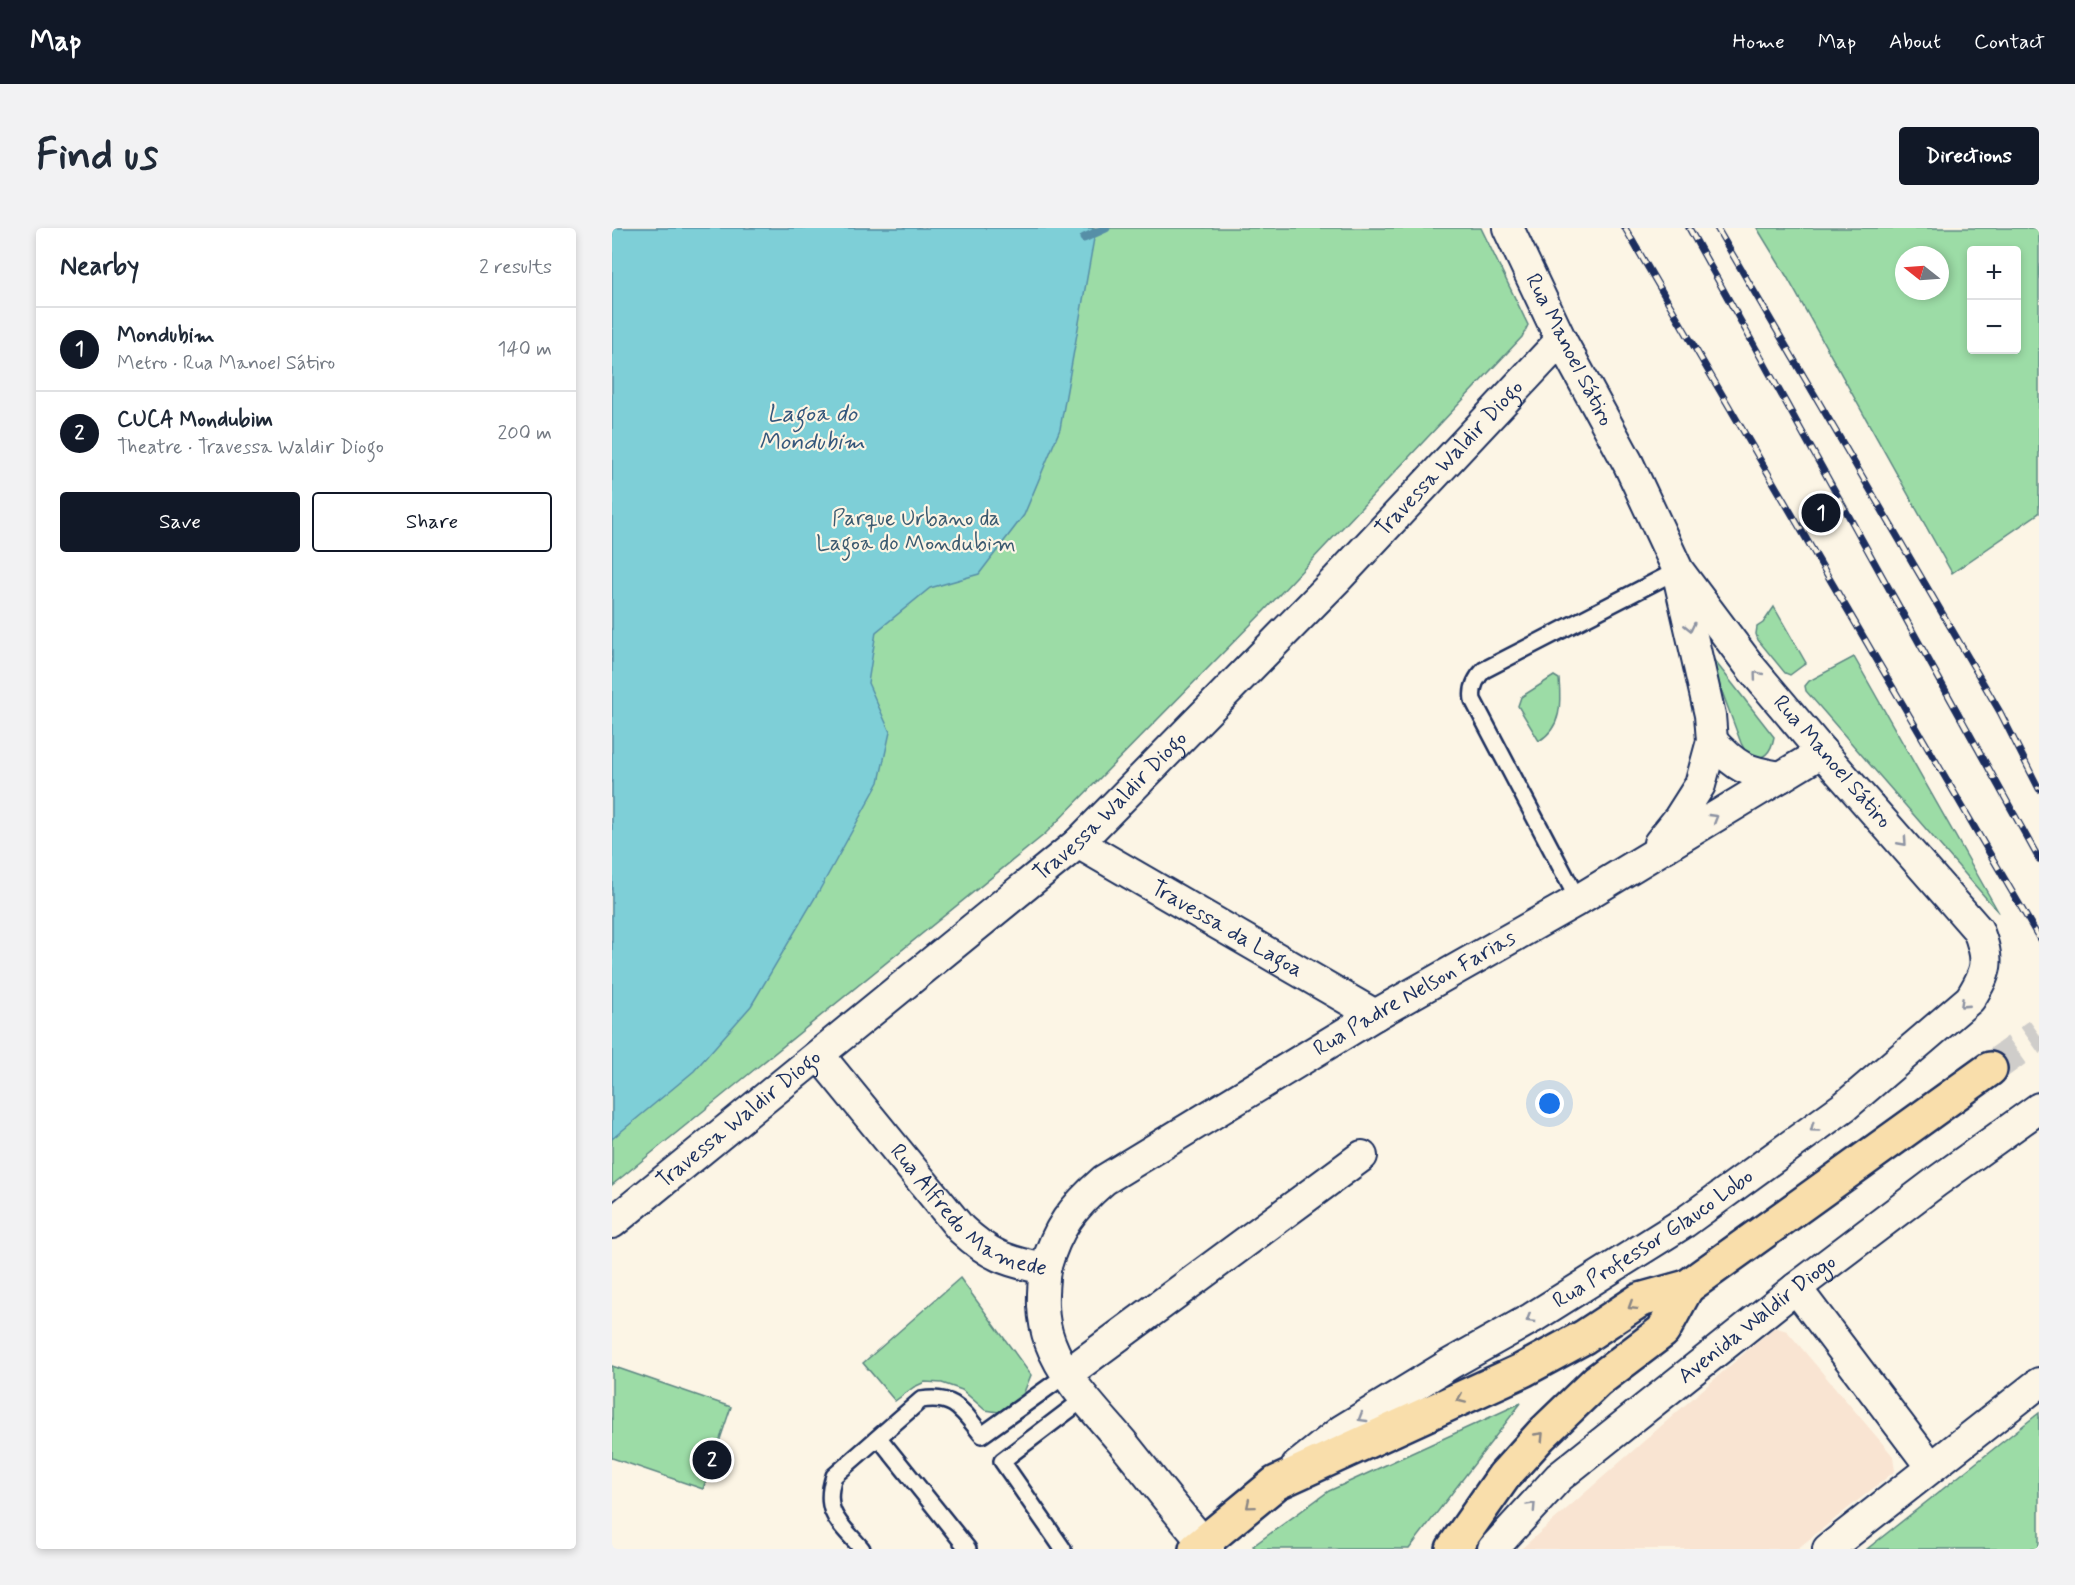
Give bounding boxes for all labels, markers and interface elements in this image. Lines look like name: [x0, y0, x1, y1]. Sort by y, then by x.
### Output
text: Map: [30, 24, 81, 61]
text: Home: [1733, 28, 1785, 56]
text: Map: [1818, 28, 1856, 56]
text: About: [1889, 28, 1941, 56]
text: Contact: [1974, 28, 2045, 56]
button: Directions: [1899, 127, 2039, 185]
text: Find us: [36, 129, 158, 184]
north arrow: [1895, 246, 1949, 300]
map controls: [1967, 246, 2021, 354]
button: +: [1967, 246, 2021, 300]
text: Nearby: [60, 250, 139, 284]
text: 2 results: [479, 254, 552, 281]
street label: Rua Manoel Sátiro: [1518, 269, 1620, 431]
button: −: [1967, 300, 2021, 354]
text: Mondubim: [117, 322, 215, 350]
text: 1: [75, 336, 84, 363]
text: 140 m: [498, 336, 552, 363]
text: Metro · Rua Manoel Sátiro: [117, 350, 335, 377]
street label: Travessa Waldir Diogo: [1369, 374, 1530, 543]
water label: Lagoa do Mondubim: [759, 399, 865, 458]
text: CUCA Mondubim: [117, 406, 273, 434]
text: 2: [75, 420, 84, 447]
text: 200 m: [497, 420, 552, 447]
text: Theatre · Travessa Waldir Diogo: [117, 434, 384, 461]
pin: 1: [1802, 490, 1840, 536]
button: Save: [60, 492, 300, 552]
button: Share: [312, 492, 552, 552]
park label: Parque Urbano da Lagoa do Mondubim: [816, 505, 1016, 561]
one-way arrow: [1683, 622, 1696, 632]
one-way arrow: [1753, 671, 1764, 682]
street label: Rua Manoel Sátiro: [1766, 690, 1898, 834]
street label: Travessa Waldir Diogo: [1028, 725, 1194, 888]
one-way arrow: [1708, 813, 1718, 825]
one-way arrow: [1896, 836, 1907, 846]
street label: Travessa da Lagoa: [1146, 874, 1308, 984]
street label: Rua Padre Nelson Farias: [1308, 924, 1521, 1063]
one-way arrow: [1960, 996, 1971, 1007]
street label: Travessa Waldir Diogo: [651, 1044, 827, 1195]
your location: [1535, 1089, 1564, 1118]
one-way arrow: [1809, 1121, 1820, 1132]
street label: Rua Alfredo Mamede: [883, 1138, 1049, 1283]
street label: Rua Professor Glauco Lobo: [1548, 1163, 1759, 1315]
street label: Avenida Waldir Diogo: [1672, 1248, 1842, 1390]
one-way arrow: [1628, 1299, 1639, 1310]
one-way arrow: [1526, 1311, 1536, 1323]
one-way arrow: [1456, 1391, 1467, 1403]
one-way arrow: [1358, 1411, 1368, 1422]
one-way arrow: [1533, 1433, 1544, 1443]
pin: 2: [692, 1438, 732, 1482]
one-way arrow: [1246, 1497, 1257, 1508]
one-way arrow: [1525, 1502, 1536, 1513]

